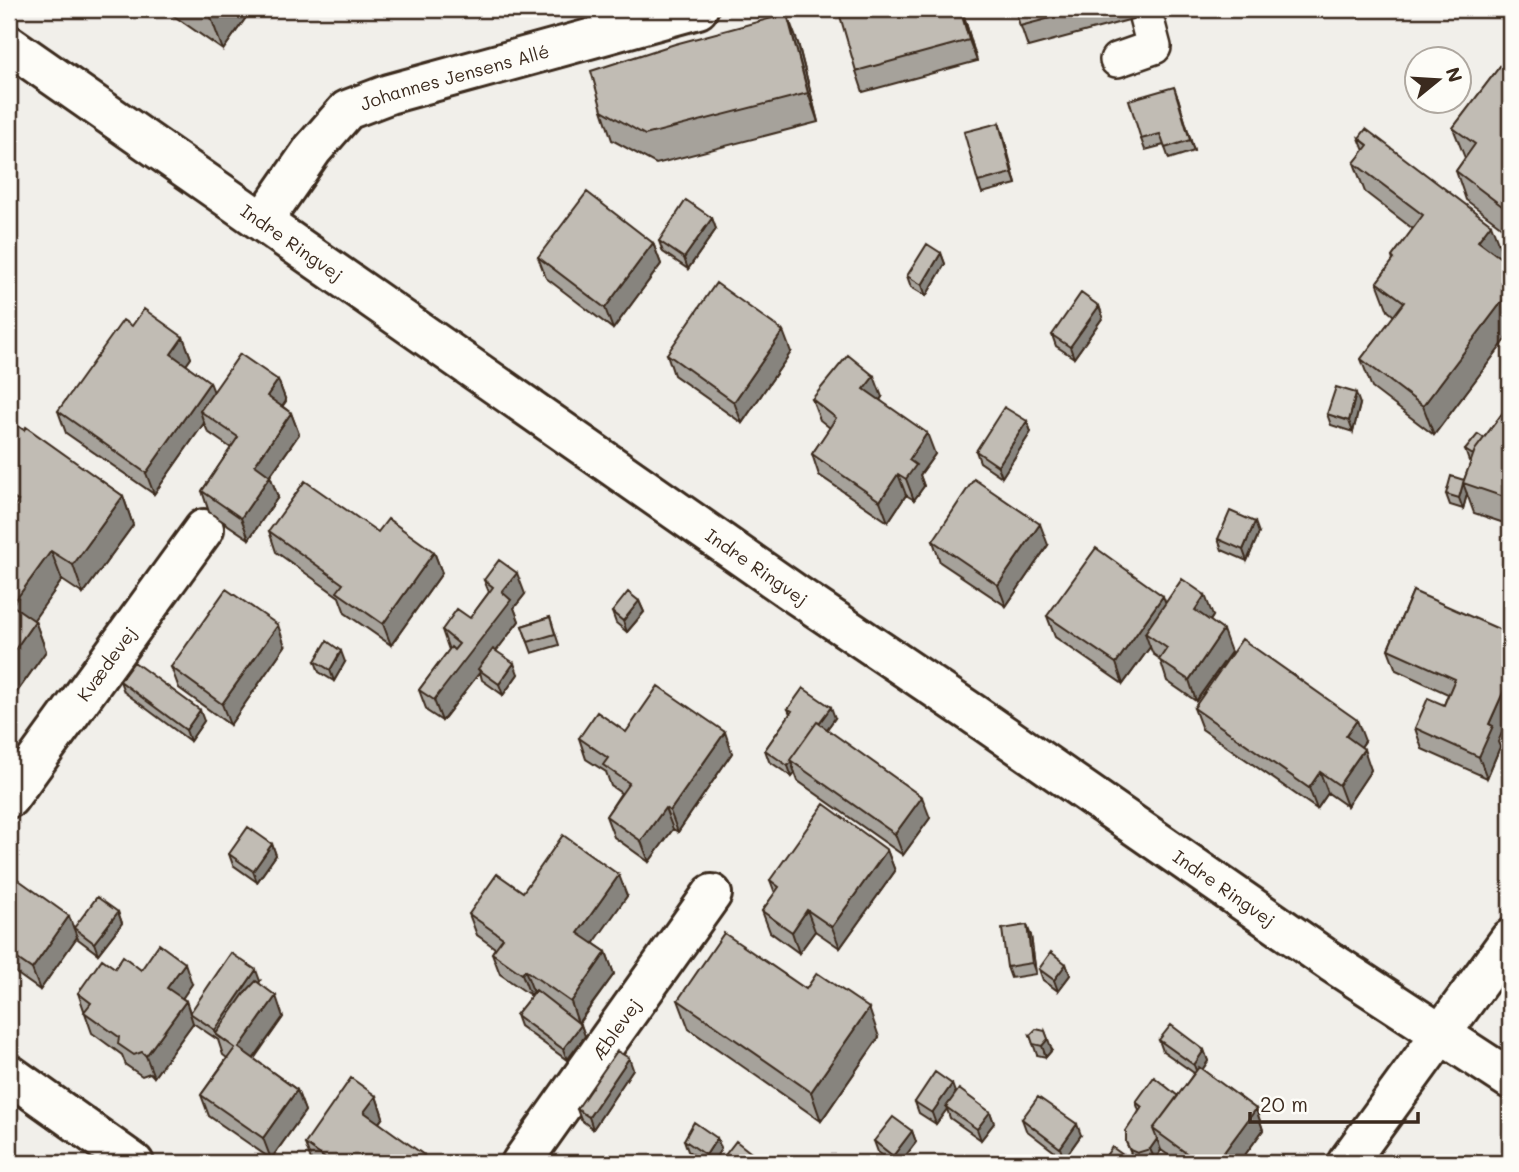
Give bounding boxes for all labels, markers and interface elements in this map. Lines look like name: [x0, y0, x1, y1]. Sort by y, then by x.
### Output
street label: Johannes Jensens Allé: [357, 39, 552, 116]
north arrow: [1404, 46, 1474, 116]
text: N: [1441, 64, 1469, 85]
street label: Indre Ringvej: [236, 198, 348, 287]
street label: Indre Ringvej: [701, 523, 813, 611]
street label: Kvædevej: [71, 621, 142, 706]
street label: Indre Ringvej: [1168, 844, 1280, 932]
street label: Æblevej: [586, 994, 646, 1065]
scale bar: [1250, 1081, 1418, 1125]
text: 20 m: [1260, 1090, 1308, 1117]

